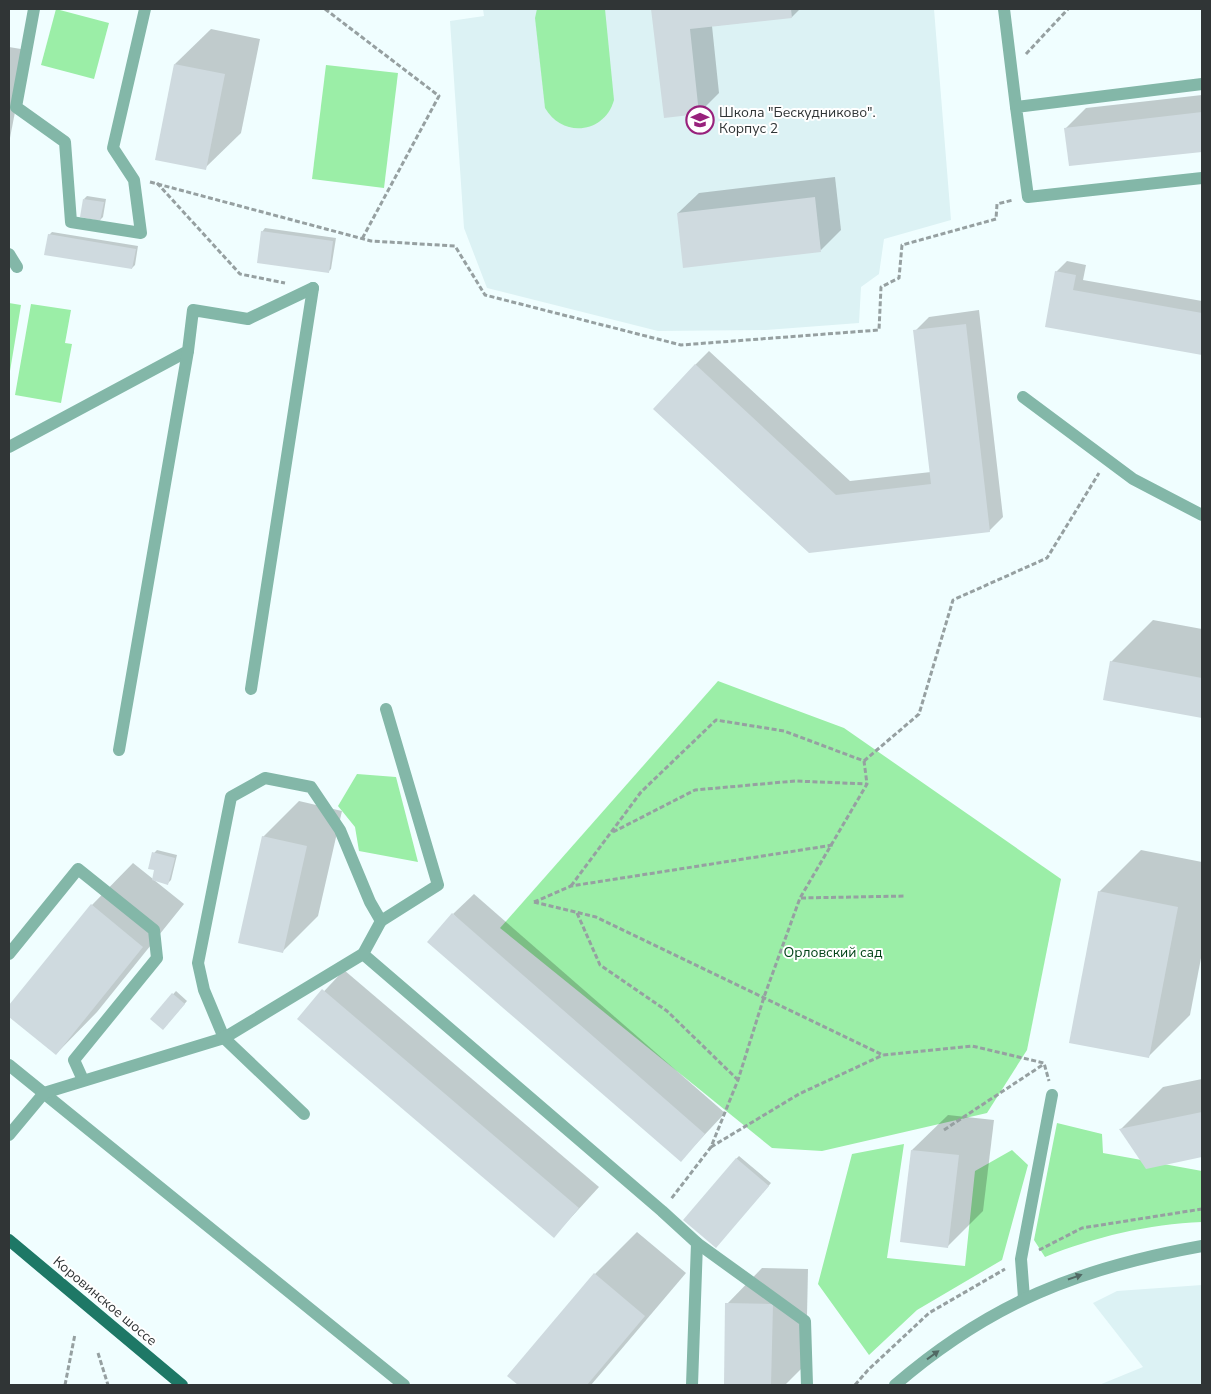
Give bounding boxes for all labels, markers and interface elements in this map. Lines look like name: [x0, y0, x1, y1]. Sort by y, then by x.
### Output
place label: Школа "Бескудниково". Корпус 2: [719, 103, 876, 138]
school or university icon: Школа "Бескудниково". Корпус 2: [685, 105, 715, 135]
park label: Орловский сад: [784, 943, 882, 962]
street label: Коровинское шоссе: [49, 1252, 161, 1350]
one-way arrow: [1068, 1273, 1083, 1281]
one-way arrow: [926, 1350, 940, 1360]

